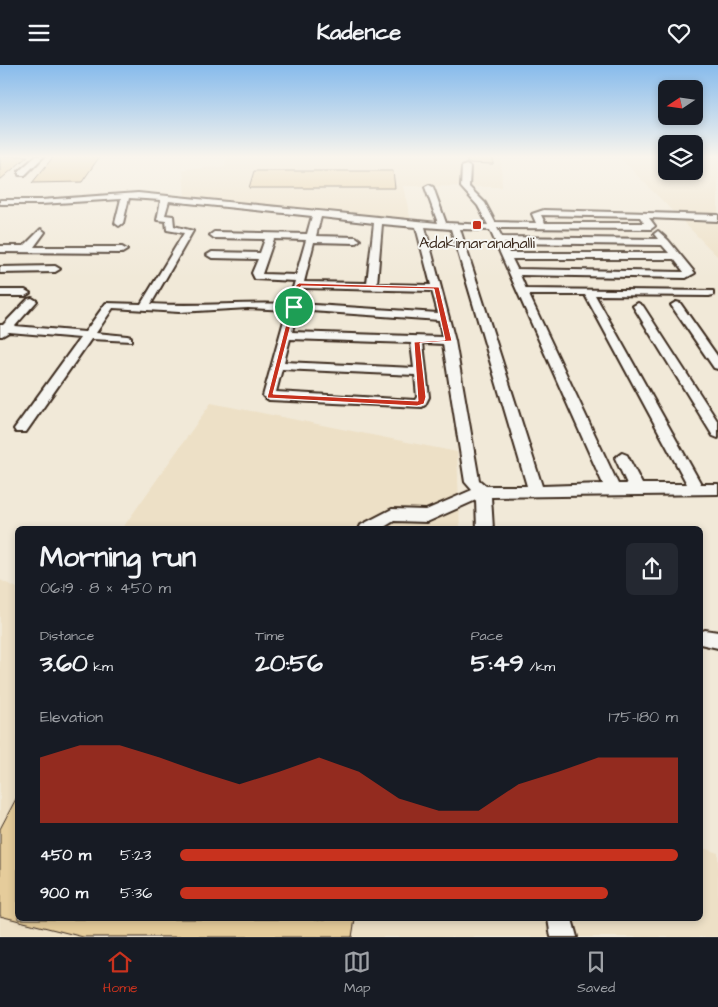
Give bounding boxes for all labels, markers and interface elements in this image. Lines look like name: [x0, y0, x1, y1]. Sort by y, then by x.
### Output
text: Kadence: [317, 17, 401, 48]
icon: menu: [25, 19, 53, 47]
icon: heart: [665, 19, 693, 47]
north arrow: [658, 80, 702, 125]
map controls: [658, 80, 703, 180]
button: layers: [658, 135, 703, 180]
marker: Adakimaranahalli: [471, 219, 483, 231]
place label: Adakimaranahalli: [419, 232, 536, 254]
pin: [273, 286, 315, 328]
icon: arrive: [280, 293, 308, 321]
text: Morning run: [40, 538, 196, 577]
button: share: [626, 543, 678, 595]
text: 06:19 · 8 × 450 m: [40, 577, 171, 599]
text: Distance: [40, 626, 94, 646]
text: Time: [255, 626, 285, 646]
text: Pace: [471, 626, 503, 646]
text: 3.60: [40, 646, 88, 681]
text: 20:56: [255, 646, 323, 681]
text: 5:49: [471, 646, 524, 681]
text: km: [88, 657, 113, 677]
text: /km: [524, 657, 555, 677]
text: Elevation: [40, 706, 103, 728]
text: 175–180 m: [608, 706, 678, 728]
text: 450 m: [40, 844, 91, 866]
text: 5:23: [120, 844, 151, 866]
text: 900 m: [40, 882, 88, 904]
text: 5:36: [120, 882, 152, 904]
tab: Home: [103, 948, 138, 998]
tab: Map: [343, 948, 371, 998]
tab: Saved: [577, 948, 615, 998]

